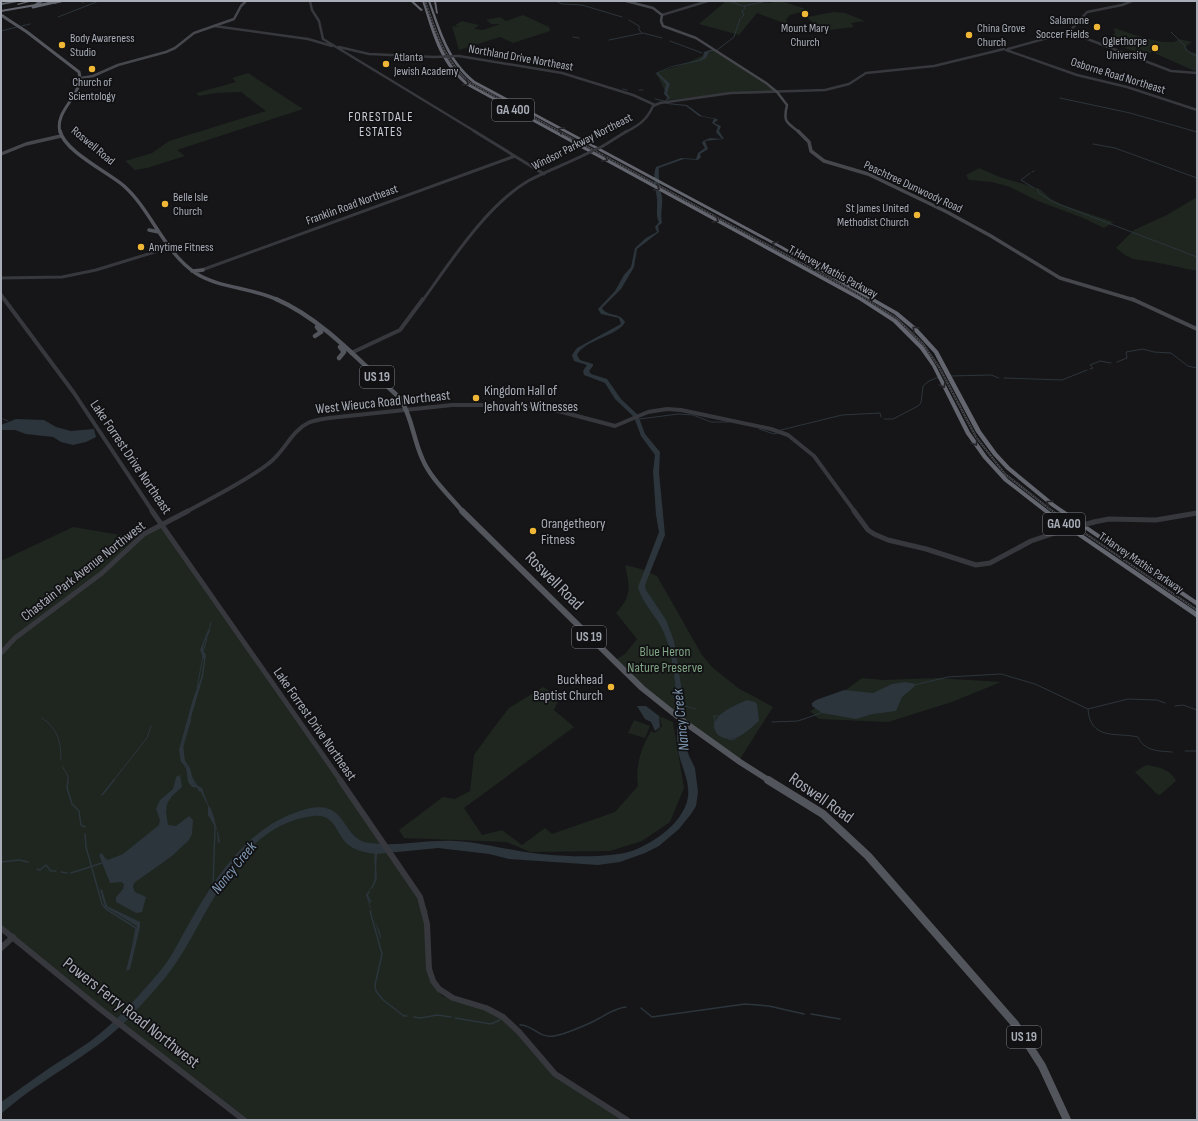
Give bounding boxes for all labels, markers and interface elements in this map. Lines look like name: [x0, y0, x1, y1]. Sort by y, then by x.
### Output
marker: Mount Mary Church: [800, 9, 810, 19]
place label: Salamone Soccer Fields: [1036, 13, 1089, 42]
place label: Mount Mary Church: [781, 21, 829, 50]
place label: China Grove Church: [977, 21, 1026, 50]
marker: Salamone Soccer Fields: [1092, 22, 1102, 32]
marker: China Grove Church: [964, 30, 974, 40]
place label: Body Awareness Studio: [70, 31, 135, 60]
place label: Oglethorpe University: [1102, 34, 1147, 63]
marker: Body Awareness Studio: [57, 40, 67, 50]
street label: Northland Drive Northeast: [467, 41, 575, 75]
marker: Oglethorpe University: [1150, 43, 1160, 53]
place label: Atlanta Jewish Academy: [393, 50, 459, 79]
street label: Osborne Road Northeast: [1069, 54, 1168, 98]
marker: Atlanta Jewish Academy: [381, 59, 391, 69]
marker: Church of Scientology: [87, 64, 97, 74]
place label: Church of Scientology: [68, 75, 116, 104]
one-way arrow: [462, 78, 469, 85]
road number: GA 400: [492, 99, 534, 121]
district label: FORESTDALE ESTATES: [348, 109, 414, 140]
street label: Windsor Parkway Northeast: [529, 110, 635, 174]
street label: Roswell Road: [68, 123, 118, 169]
one-way arrow: [557, 127, 565, 135]
one-way arrow: [601, 155, 608, 162]
street label: Peachtree Dunwoody Road: [861, 158, 965, 216]
street label: Franklin Road Northeast: [304, 181, 400, 229]
one-way arrow: [653, 183, 661, 191]
place label: Belle Isle Church: [173, 190, 208, 219]
marker: Belle Isle Church: [160, 199, 170, 209]
place label: St James United Methodist Church: [837, 201, 909, 230]
marker: St James United Methodist Church: [912, 210, 922, 220]
one-way arrow: [711, 215, 719, 223]
place label: Anytime Fitness: [148, 240, 214, 255]
one-way arrow: [772, 241, 779, 249]
marker: Anytime Fitness: [136, 242, 146, 252]
street label: T Harvey Mathis Parkway: [786, 242, 881, 302]
one-way arrow: [912, 326, 920, 333]
road number: US 19: [360, 366, 394, 388]
one-way arrow: [939, 380, 946, 388]
place label: Kingdom Hall of Jehovah’s Witnesses: [483, 382, 578, 415]
street label: West Wieuca Road Northeast: [315, 386, 451, 418]
marker: Kingdom Hall of Jehovah’s Witnesses: [471, 393, 481, 403]
street label: Lake Forrest Drive Northeast: [87, 397, 175, 517]
one-way arrow: [970, 439, 978, 446]
one-way arrow: [1047, 501, 1054, 508]
road number: GA 400: [1043, 513, 1085, 535]
place label: Orangetheory Fitness: [541, 515, 606, 548]
street label: Chastain Park Avenue Northwest: [18, 517, 148, 625]
marker: Orangetheory Fitness: [528, 526, 538, 536]
street label: T Harvey Mathis Parkway: [1096, 529, 1187, 597]
street label: Roswell Road: [521, 548, 587, 614]
road number: US 19: [572, 626, 606, 648]
park label: Blue Heron Nature Preserve: [627, 643, 703, 676]
street label: Lake Forrest Drive Northeast: [270, 664, 360, 784]
place label: Buckhead Baptist Church: [533, 671, 603, 704]
marker: Buckhead Baptist Church: [606, 682, 616, 692]
water label: Nancy Creek: [668, 688, 694, 752]
street label: Roswell Road: [785, 768, 857, 828]
water label: Nancy Creek: [207, 838, 261, 898]
street label: Powers Ferry Road Northwest: [59, 953, 203, 1073]
road number: US 19: [1007, 1026, 1041, 1048]

